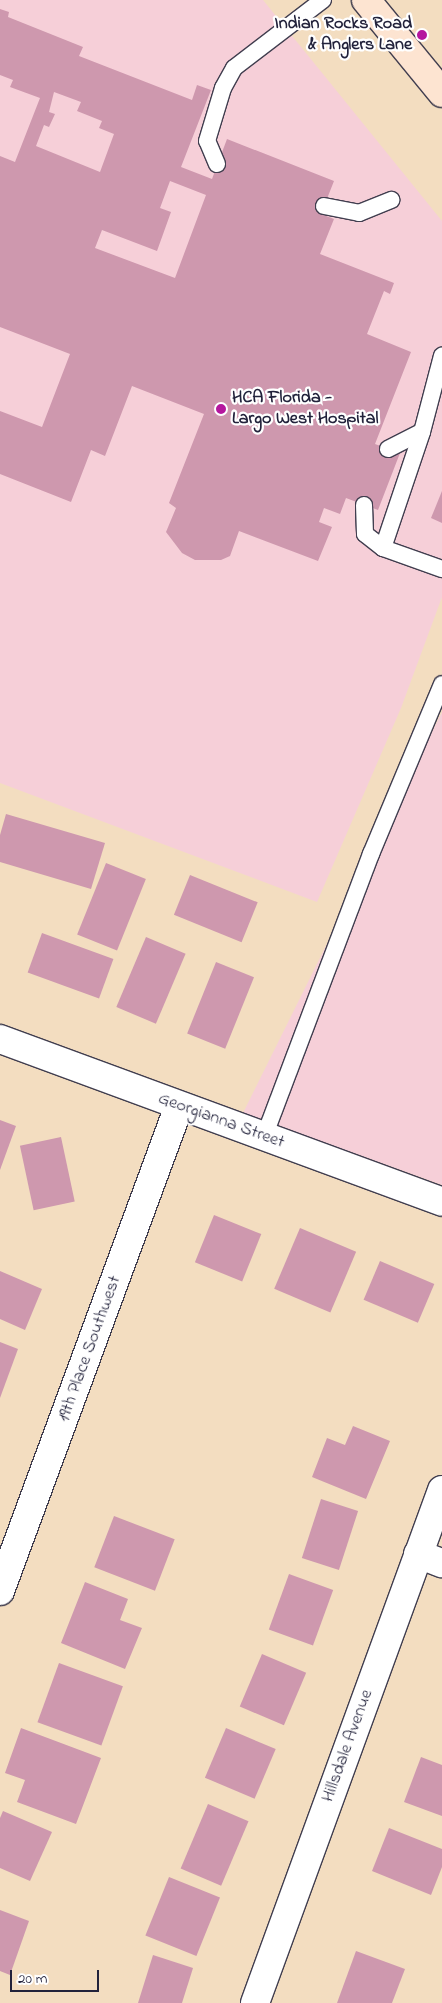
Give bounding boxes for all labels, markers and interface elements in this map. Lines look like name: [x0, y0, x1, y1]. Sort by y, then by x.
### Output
place label: Indian Rocks Road & Anglers Lane: [274, 14, 412, 56]
marker: Indian Rocks Road & Anglers Lane: [416, 29, 428, 41]
place label: HCA Florida - Largo West Hospital: [232, 388, 378, 430]
marker: HCA Florida - Largo West Hospital: [214, 402, 228, 416]
street label: Georgianna Street: [155, 1088, 287, 1154]
street label: 19th Place Southwest: [54, 1273, 126, 1425]
street label: Hillsdale Avenue: [318, 1687, 378, 1805]
scale bar: [12, 1960, 101, 1992]
text: 20 m: [18, 1968, 47, 1990]

